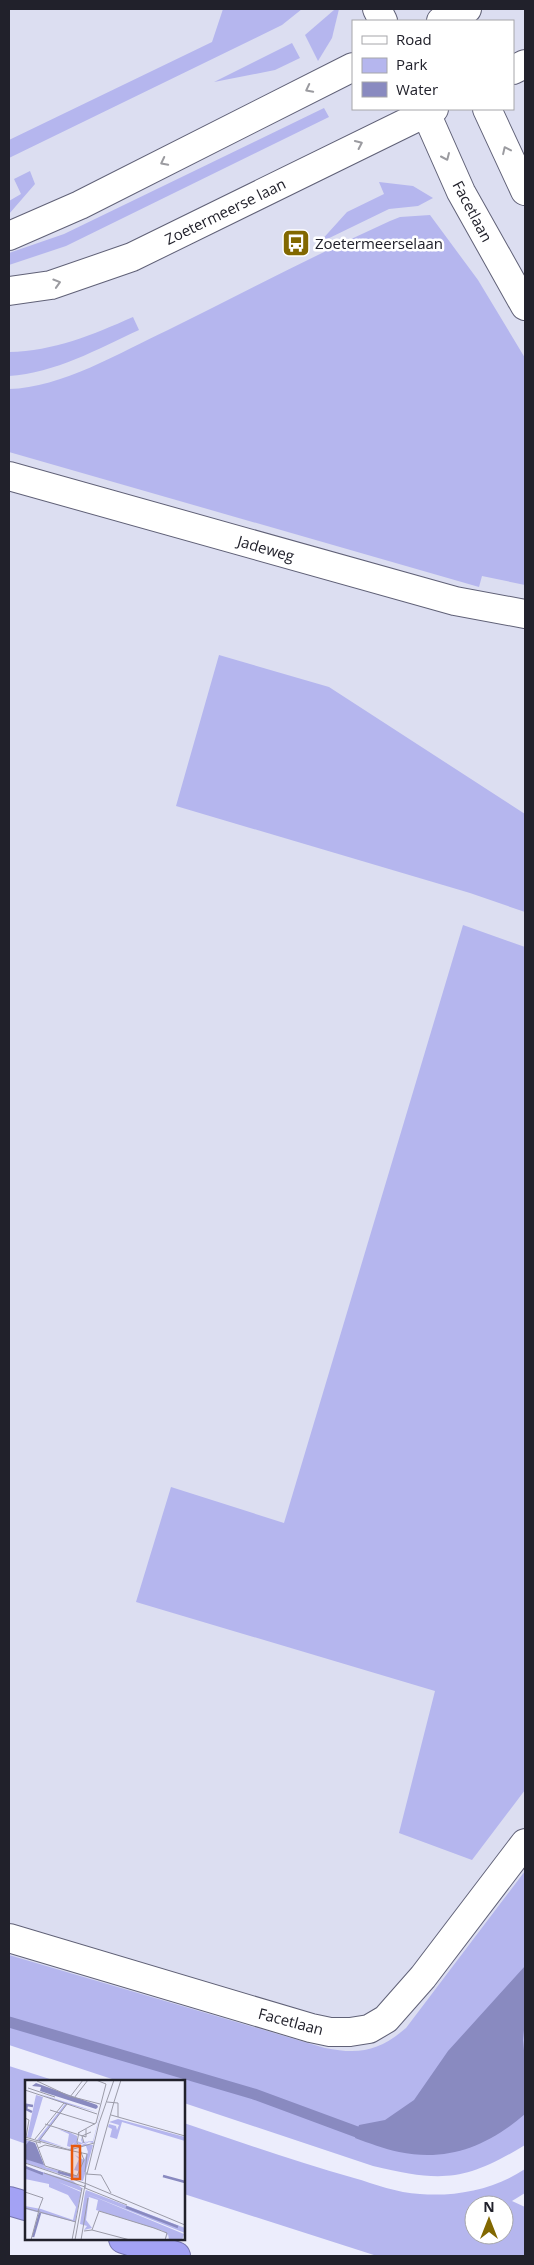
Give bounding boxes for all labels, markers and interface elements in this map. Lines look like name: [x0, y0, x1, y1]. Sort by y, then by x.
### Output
legend: [352, 20, 514, 110]
text: Road: [396, 29, 432, 49]
text: Park: [396, 54, 427, 74]
text: Water: [396, 79, 438, 99]
one-way arrow: [305, 83, 314, 93]
one-way arrow: [354, 140, 363, 150]
one-way arrow: [502, 146, 512, 155]
one-way arrow: [439, 152, 450, 161]
one-way arrow: [160, 156, 169, 166]
street label: Zoetermeerse laan: [161, 173, 289, 249]
street label: Facetlaan: [449, 177, 497, 245]
bus stop icon: Zoetermeerselaan: [281, 228, 311, 258]
place label: Zoetermeerselaan: [315, 233, 443, 253]
one-way arrow: [52, 278, 60, 288]
street label: Jadeweg: [233, 530, 297, 566]
street label: Facetlaan: [256, 2003, 326, 2039]
inset map: [25, 2080, 185, 2240]
north arrow: [464, 2195, 514, 2245]
text: N: [483, 2197, 495, 2216]

